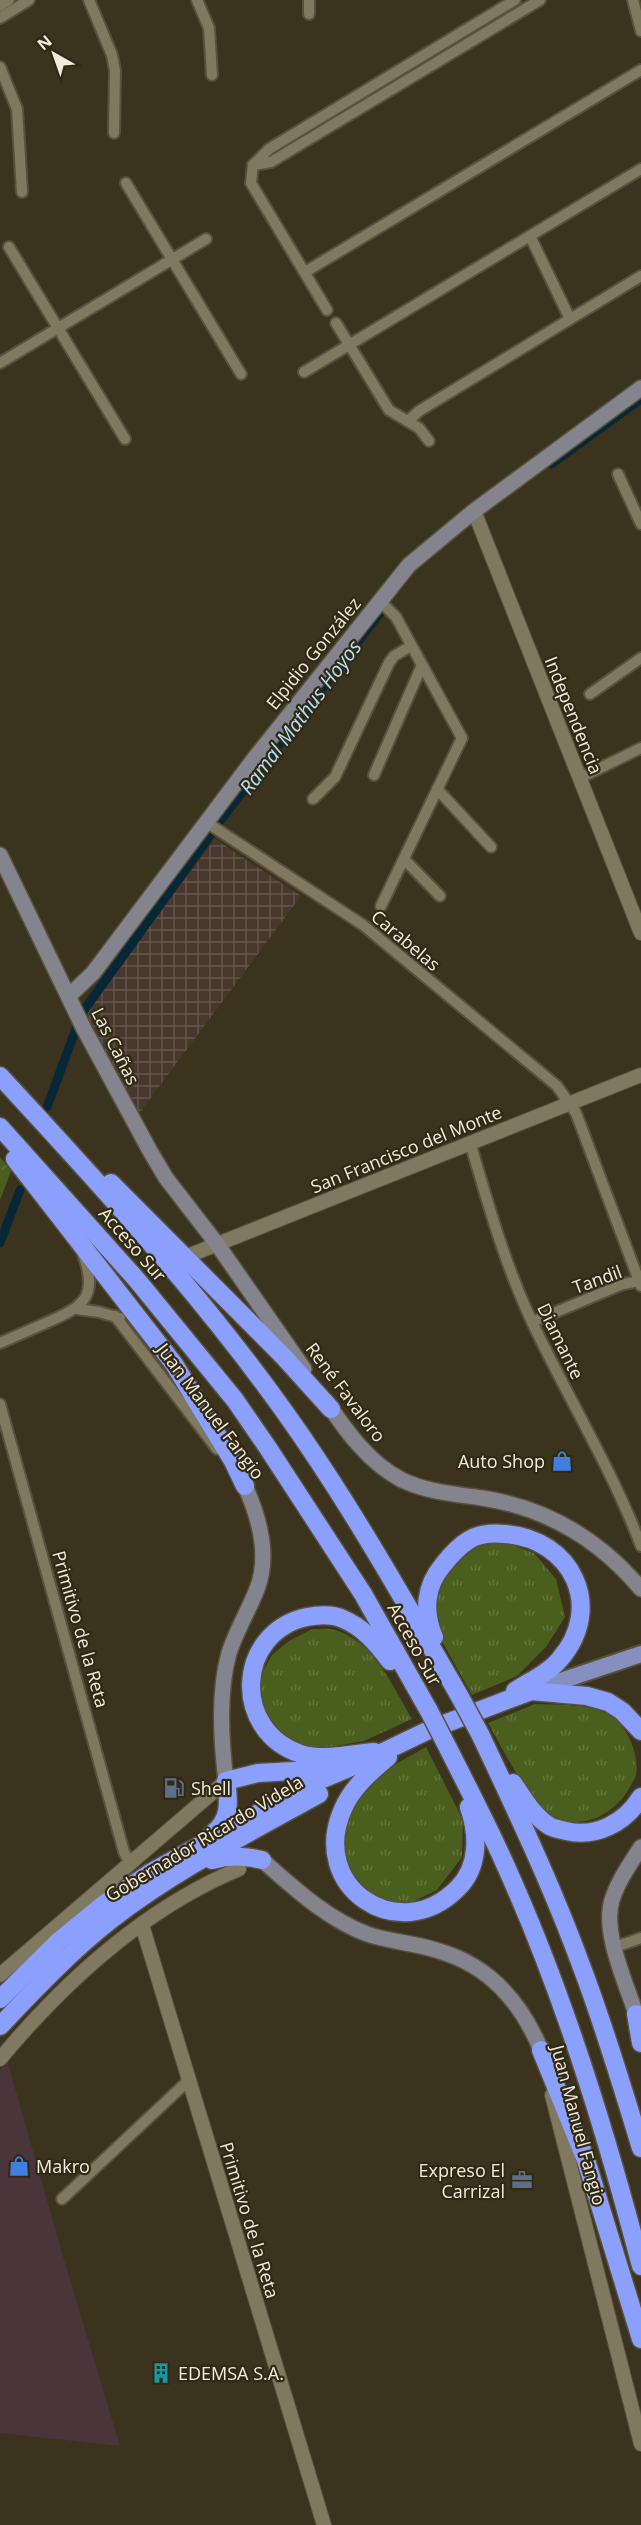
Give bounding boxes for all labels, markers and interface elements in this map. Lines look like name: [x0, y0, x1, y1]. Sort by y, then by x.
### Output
north arrow: [24, 24, 84, 84]
text: N: [32, 30, 56, 55]
street label: Elpidio González: [260, 592, 366, 714]
water label: Ramal Mathus Hoyos: [233, 634, 367, 800]
street label: Independencia: [540, 653, 608, 777]
street label: Carabelas: [367, 904, 445, 976]
street label: Las Cañas: [86, 1003, 146, 1089]
street label: San Francisco del Monte: [307, 1100, 505, 1198]
street label: Acceso Sur: [94, 1202, 172, 1287]
street label: Tandil: [569, 1259, 625, 1299]
street label: Diamante: [532, 1299, 590, 1383]
street label: Juan Manuel Fangio: [151, 1336, 270, 1484]
street label: René Favaloro: [301, 1337, 391, 1447]
place label: Auto Shop: [458, 1449, 545, 1473]
shop icon: Auto Shop: [550, 1449, 574, 1473]
street label: Primitivo de la Reta: [47, 1548, 115, 1710]
street label: Acceso Sur: [382, 1598, 448, 1690]
street label: Gobernador Ricardo Videla: [101, 1769, 307, 1907]
fuel station icon: Shell: [162, 1776, 186, 1800]
place label: Shell: [191, 1776, 231, 1800]
street label: Juan Manuel Fangio: [546, 2040, 612, 2208]
street label: Primitivo de la Reta: [215, 2139, 285, 2301]
shop icon: Makro: [7, 2154, 31, 2178]
place label: Makro: [36, 2154, 90, 2178]
place label: Expreso El Carrizal: [418, 2158, 505, 2203]
office icon: Expreso El Carrizal: [510, 2168, 534, 2192]
building icon: EDEMSA S.A.: [149, 2361, 173, 2385]
place label: EDEMSA S.A.: [178, 2361, 284, 2385]

